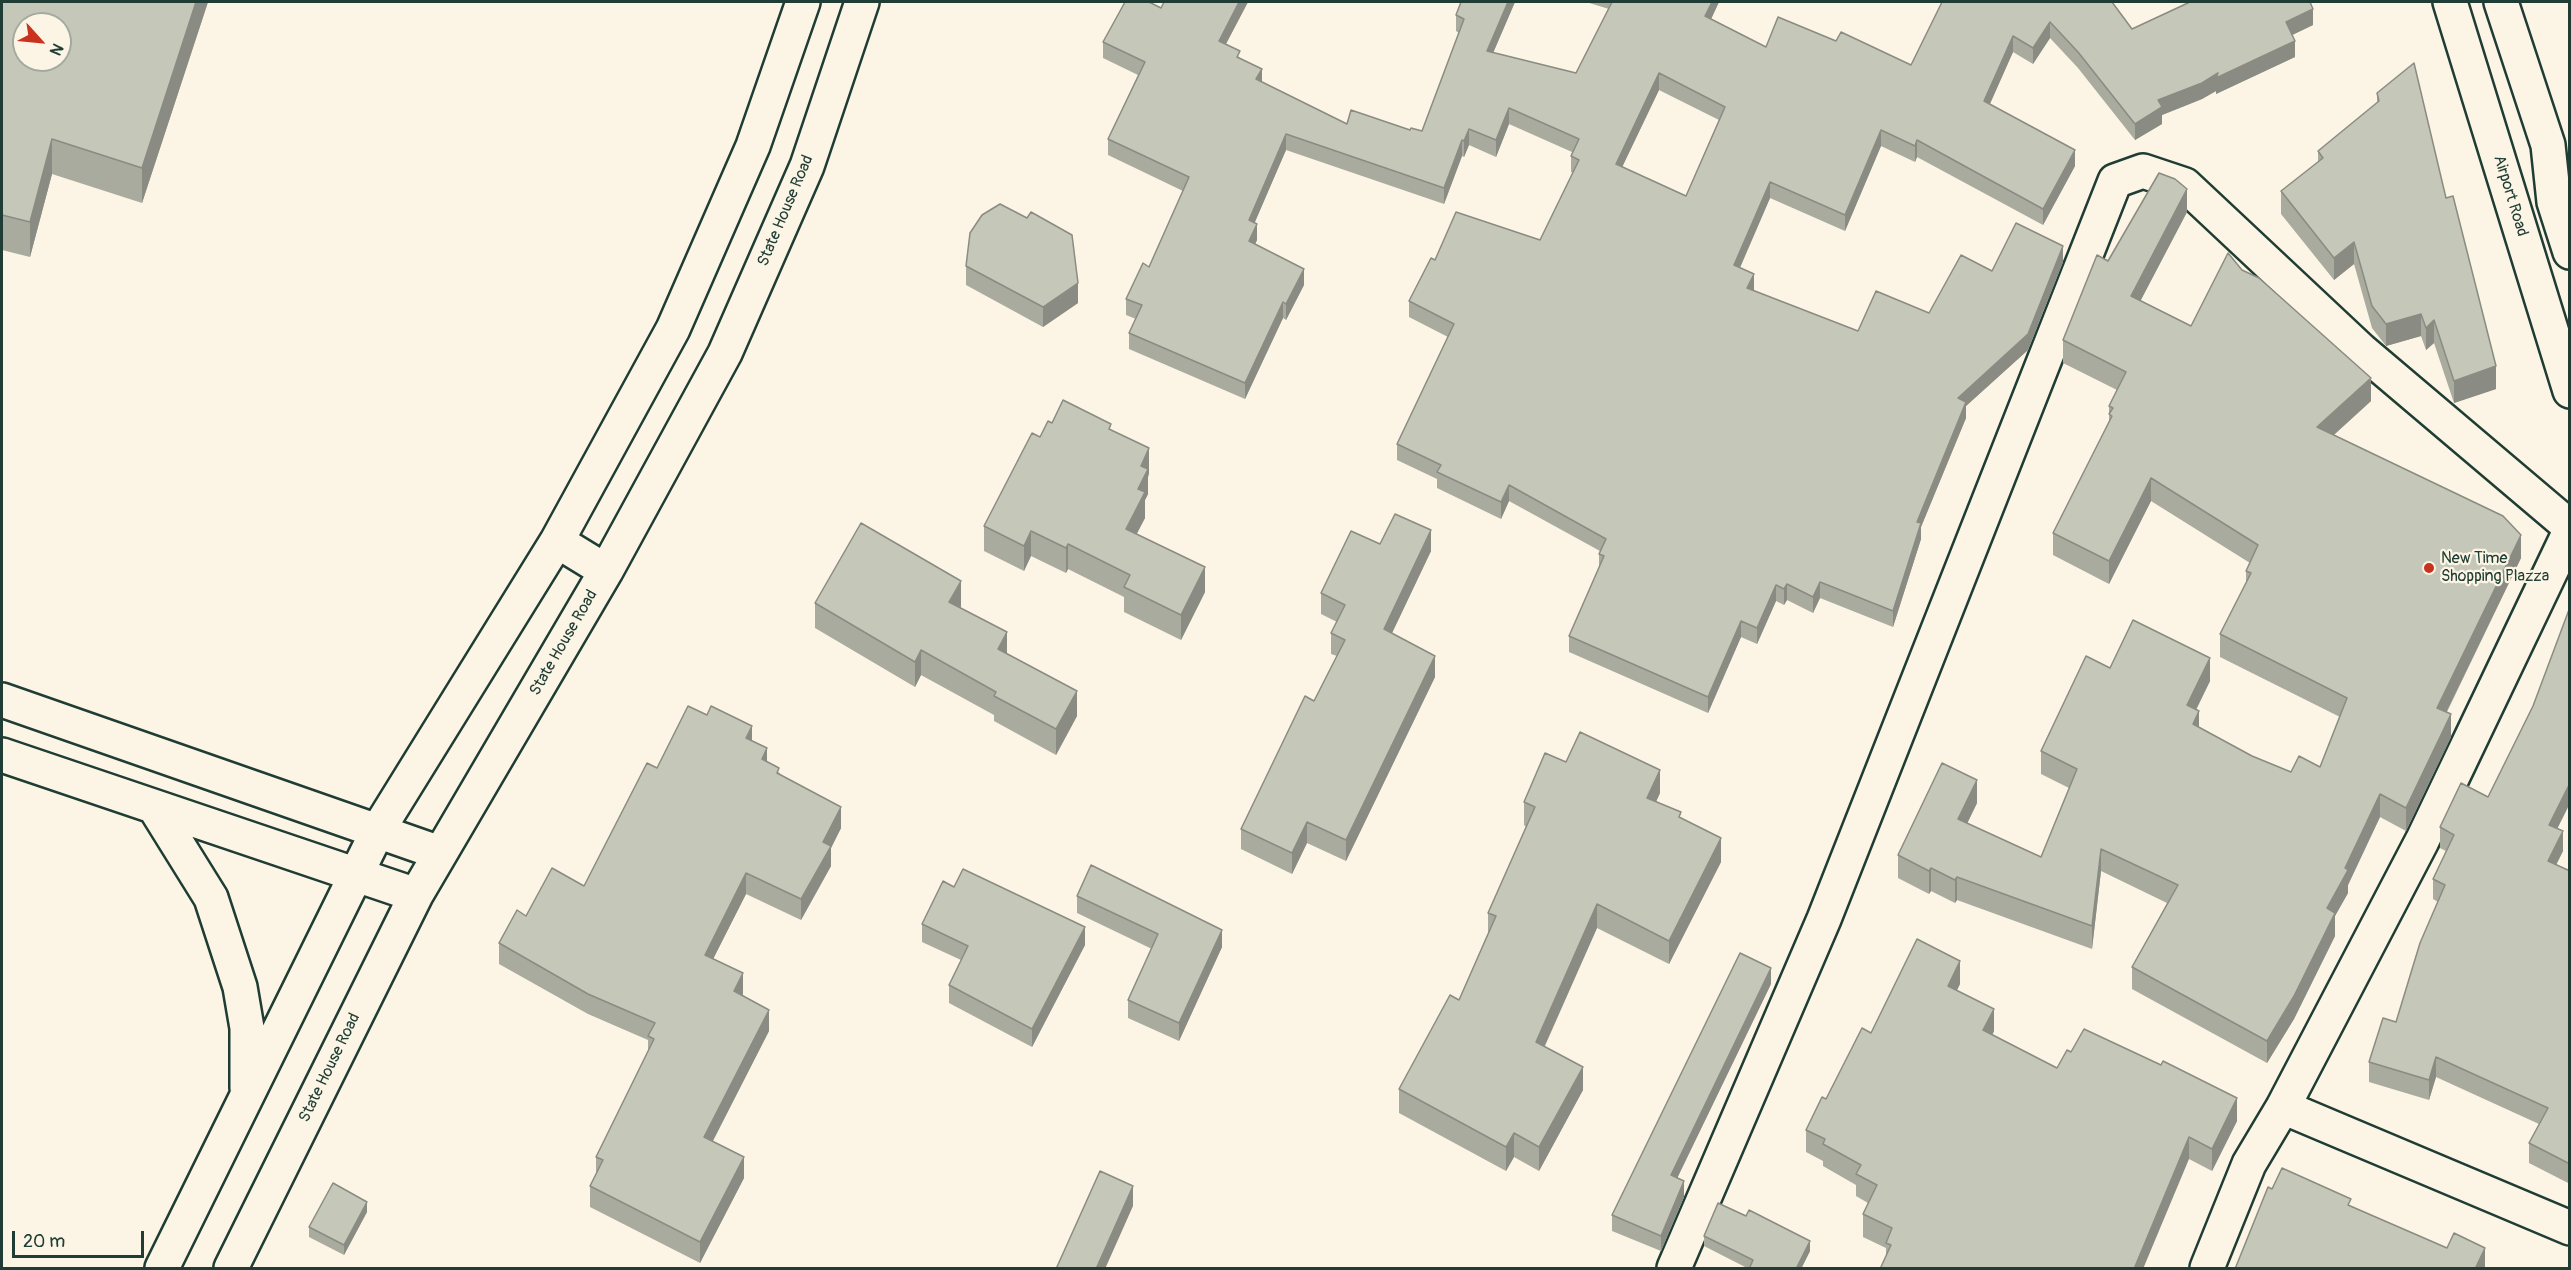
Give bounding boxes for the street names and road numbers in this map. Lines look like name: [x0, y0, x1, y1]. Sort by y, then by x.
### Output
street label: State House Road: [754, 152, 818, 270]
street label: Airport Road: [2489, 153, 2531, 239]
street label: State House Road: [526, 587, 602, 699]
street label: State House Road: [295, 1010, 365, 1126]

